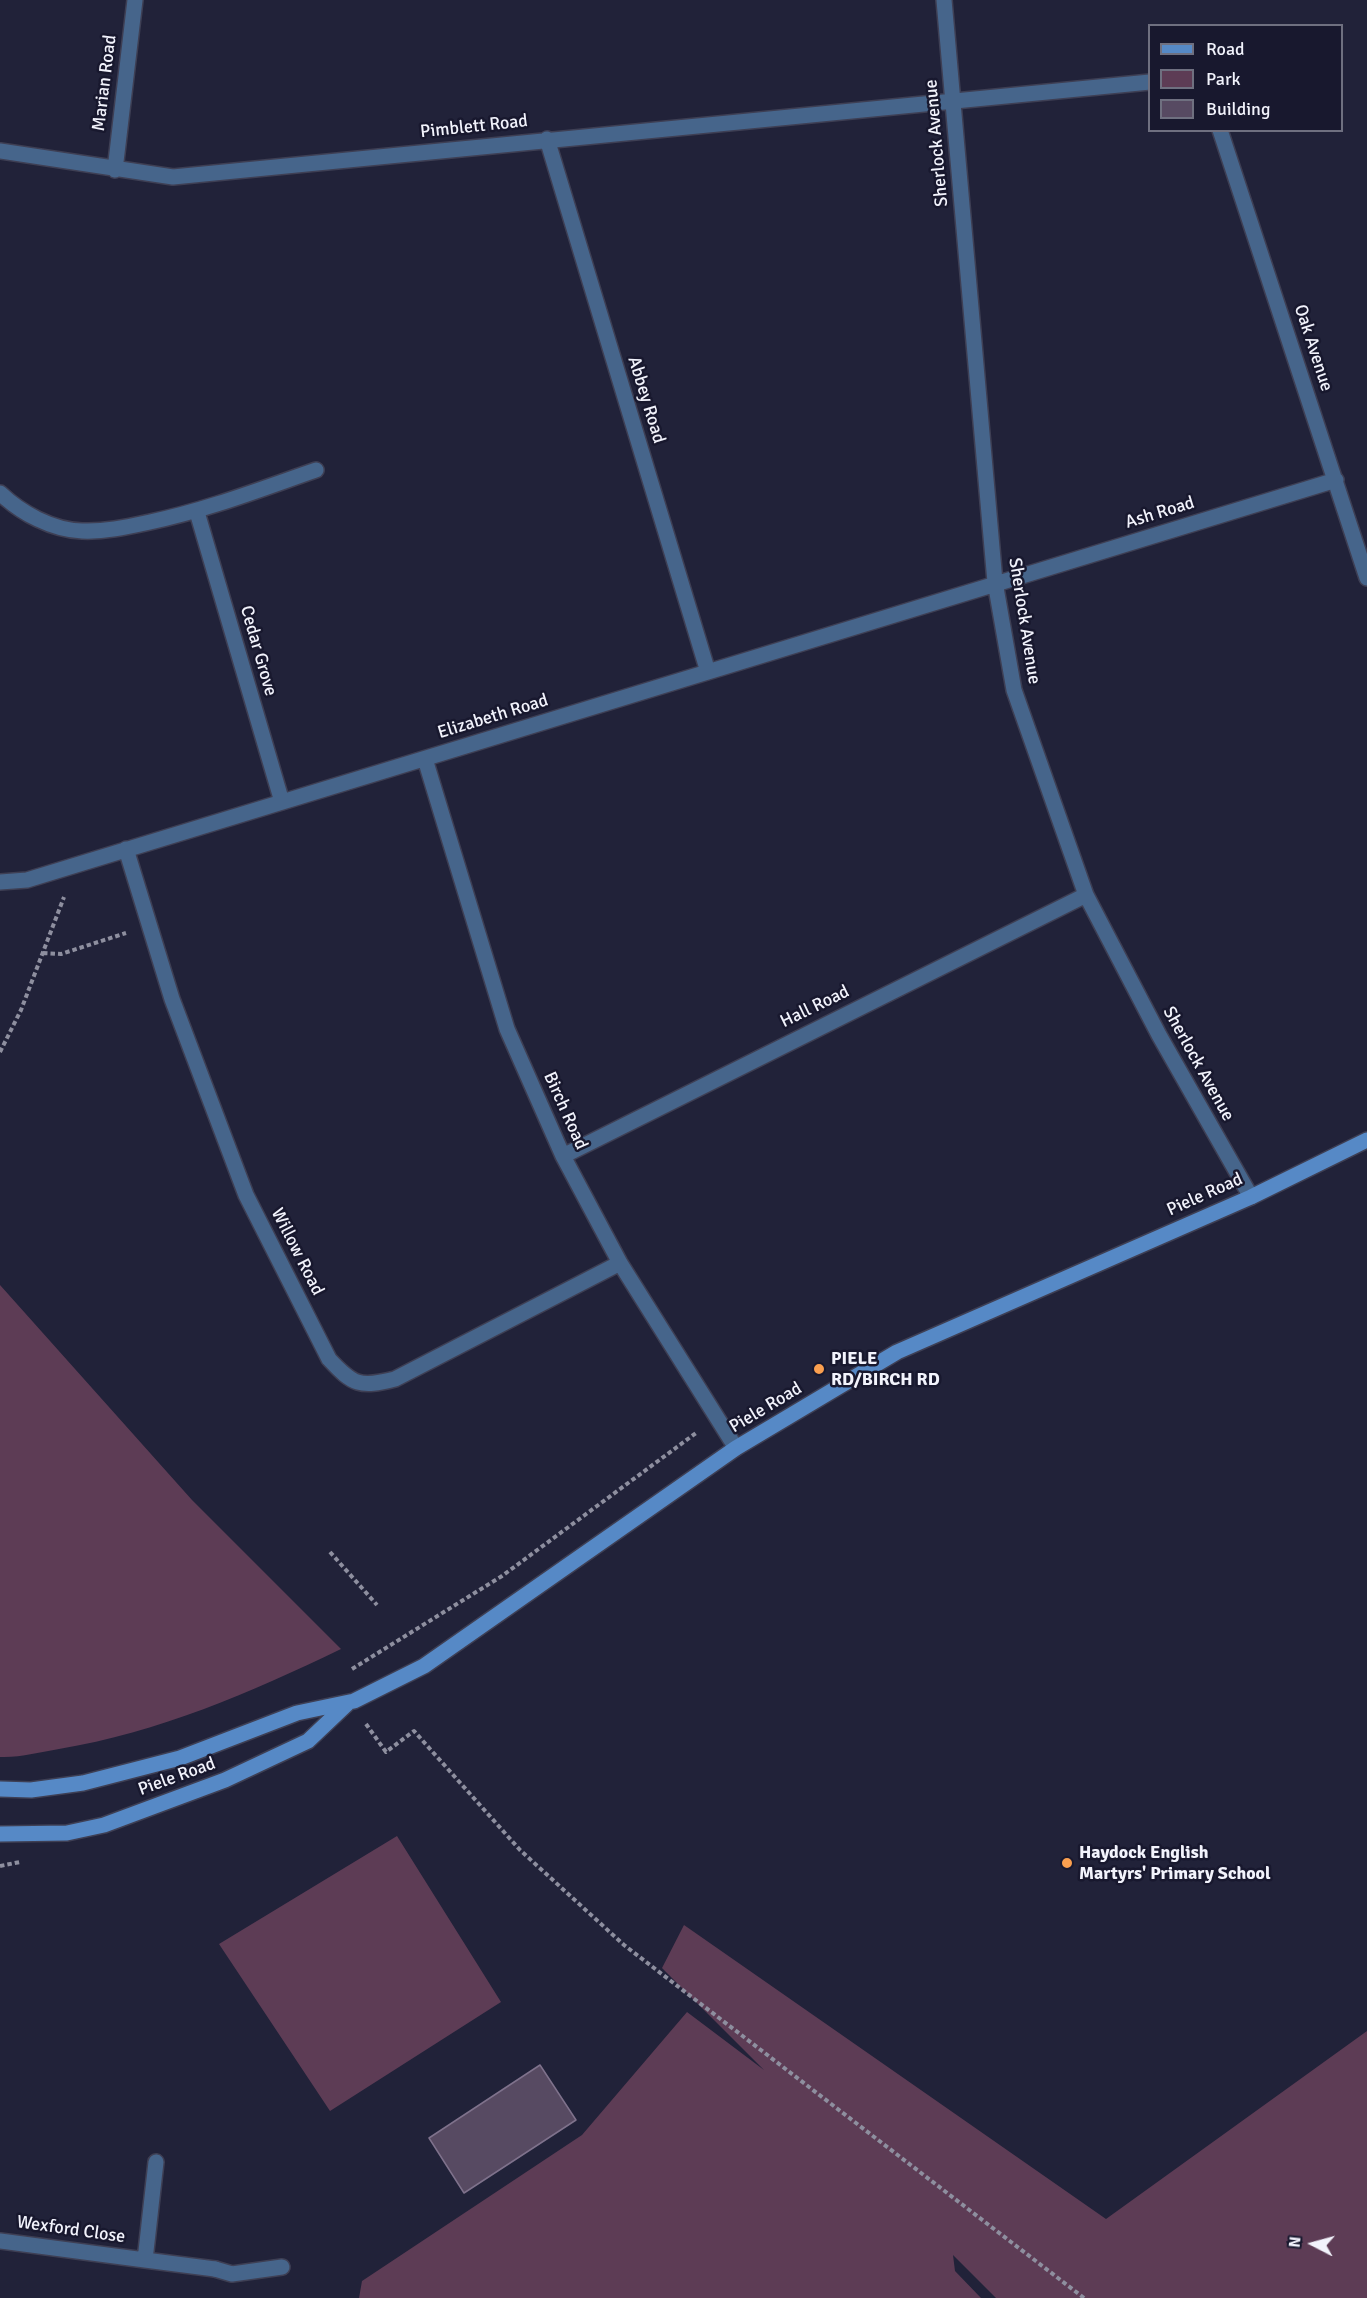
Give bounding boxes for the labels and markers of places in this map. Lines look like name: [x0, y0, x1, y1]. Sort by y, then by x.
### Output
place label: PIELE RD/BIRCH RD: [831, 1348, 940, 1390]
marker: PIELE RD/BIRCH RD: [812, 1362, 826, 1376]
place label: Haydock English Martyrs' Primary School: [1079, 1842, 1271, 1884]
marker: Haydock English Martyrs' Primary School: [1060, 1856, 1074, 1870]

